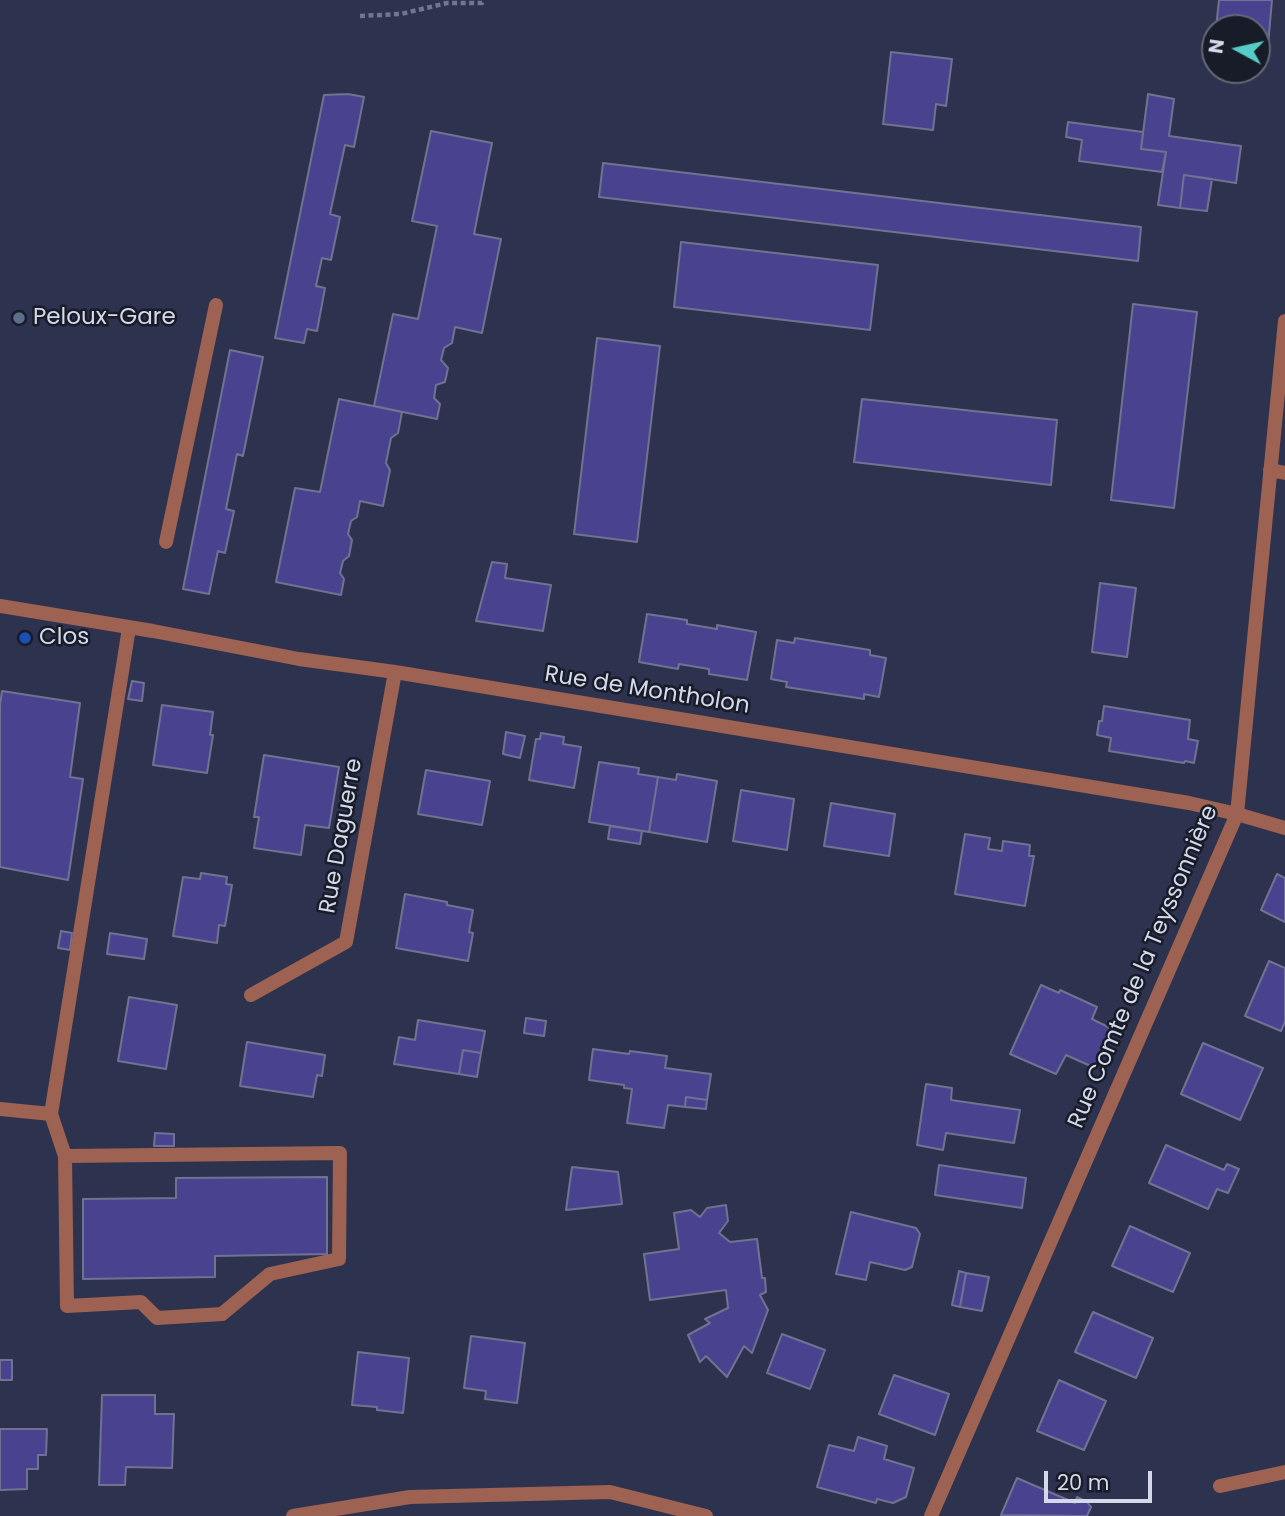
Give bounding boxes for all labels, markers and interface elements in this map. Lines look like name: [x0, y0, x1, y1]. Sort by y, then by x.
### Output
north arrow: [1201, 14, 1271, 84]
text: N: [1202, 37, 1231, 55]
place label: Peloux-Gare: [33, 304, 176, 332]
marker: Peloux-Gare: [11, 310, 27, 326]
place label: Clos: [39, 624, 89, 652]
marker: Clos: [17, 630, 33, 646]
street label: Rue de Montholon: [543, 661, 751, 721]
street label: Rue Daguerre: [315, 756, 369, 916]
street label: Rue Comte de la Teyssonnière: [1063, 801, 1225, 1133]
scale bar: [1047, 1456, 1156, 1500]
text: 20 m: [1057, 1468, 1110, 1497]

